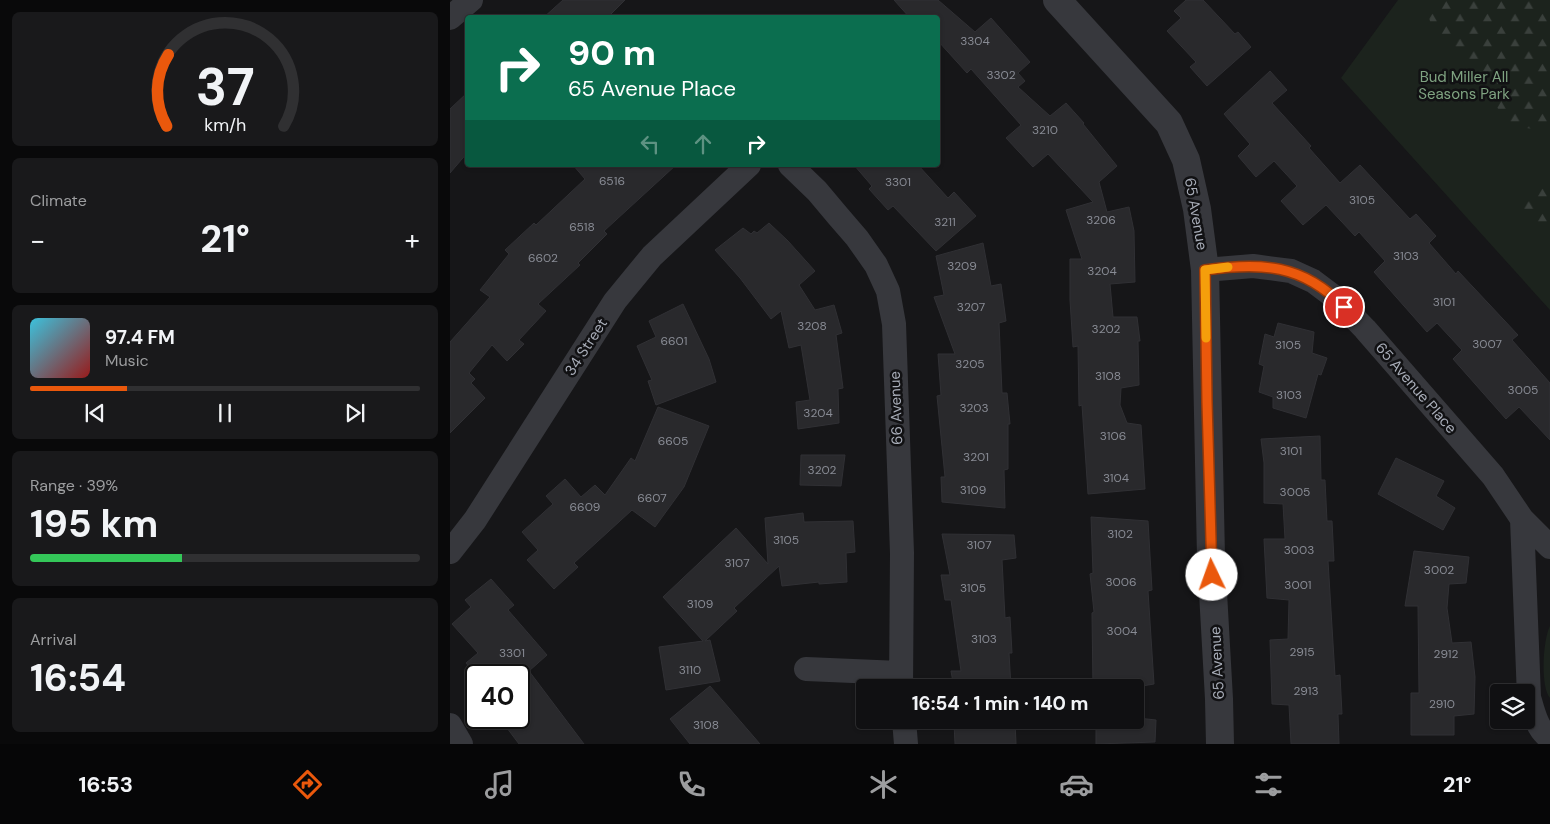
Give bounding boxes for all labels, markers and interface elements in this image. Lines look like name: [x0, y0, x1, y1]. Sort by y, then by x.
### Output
text: 90 m: [568, 30, 656, 76]
house number: 3304: [960, 33, 990, 49]
icon: right: [485, 35, 550, 100]
text: 37: [196, 53, 254, 121]
house number: 3302: [986, 67, 1016, 83]
park label: Bud Miller All Seasons Park: [1418, 67, 1510, 104]
text: 65 Avenue Place: [568, 74, 736, 103]
text: km/h: [204, 113, 246, 137]
house number: 3210: [1032, 122, 1058, 138]
icon: left: [636, 130, 664, 158]
icon: ahead: [689, 130, 717, 158]
icon: right: [742, 130, 770, 158]
house number: 6516: [599, 173, 625, 189]
house number: 3301: [885, 174, 911, 190]
street label: 65 Avenue: [1180, 176, 1212, 252]
text: Climate: [30, 190, 87, 211]
house number: 3105: [1349, 192, 1375, 208]
house number: 3206: [1086, 212, 1116, 228]
text: 21°: [200, 214, 250, 264]
house number: 3211: [934, 214, 956, 230]
house number: 6518: [569, 219, 595, 235]
text: −: [30, 222, 45, 259]
text: +: [405, 222, 420, 259]
house number: 3103: [1393, 248, 1419, 264]
house number: 6602: [528, 250, 558, 266]
house number: 3209: [947, 258, 977, 274]
house number: 3204: [1087, 263, 1117, 279]
pin: [1323, 286, 1365, 328]
icon: arrive: [1330, 293, 1358, 321]
house number: 3101: [1433, 294, 1455, 310]
house number: 3207: [957, 299, 985, 315]
street label: 34 Street: [560, 314, 612, 379]
house number: 3208: [797, 318, 827, 334]
house number: 3202: [1092, 321, 1121, 337]
text: 97.4 FM: [105, 325, 175, 350]
house number: 6601: [660, 333, 688, 349]
house number: 3007: [1472, 336, 1502, 352]
house number: 3105: [1275, 337, 1301, 353]
street label: 65 Avenue Place: [1371, 338, 1461, 438]
text: Music: [105, 350, 149, 371]
house number: 3205: [955, 356, 985, 372]
house number: 3108: [1095, 368, 1121, 384]
street label: 66 Avenue: [885, 371, 907, 445]
house number: 3005: [1508, 382, 1538, 398]
house number: 3103: [1276, 387, 1302, 403]
icon: previous: [81, 399, 109, 427]
icon: pause: [211, 399, 239, 427]
icon: next: [341, 399, 369, 427]
house number: 3203: [959, 400, 989, 416]
house number: 3204: [803, 405, 833, 421]
house number: 3106: [1100, 428, 1126, 444]
house number: 6605: [658, 433, 688, 449]
house number: 3101: [1280, 443, 1302, 459]
house number: 3201: [963, 449, 989, 465]
house number: 3202: [808, 462, 837, 478]
house number: 3104: [1103, 470, 1129, 486]
text: Range · 39%: [30, 475, 118, 496]
house number: 3109: [960, 482, 986, 498]
house number: 3005: [1280, 484, 1310, 500]
house number: 6607: [637, 490, 667, 506]
text: 195 km: [30, 499, 158, 549]
house number: 6609: [570, 499, 600, 515]
house number: 3102: [1107, 526, 1133, 542]
house number: 3105: [773, 532, 799, 548]
house number: 3107: [966, 537, 992, 553]
house number: 3003: [1284, 542, 1314, 558]
position arrow: [1185, 548, 1237, 600]
house number: 3107: [724, 555, 750, 571]
house number: 3002: [1424, 562, 1454, 578]
house number: 3006: [1105, 574, 1137, 590]
house number: 3001: [1284, 577, 1312, 593]
house number: 3105: [960, 580, 986, 596]
house number: 3109: [687, 596, 713, 612]
house number: 3004: [1107, 623, 1137, 639]
street label: 65 Avenue: [1205, 626, 1229, 700]
text: Arrival: [30, 629, 77, 650]
house number: 3103: [971, 631, 997, 647]
house number: 2915: [1289, 644, 1315, 660]
house number: 3301: [499, 645, 525, 661]
house number: 2912: [1434, 646, 1458, 662]
text: 16:54: [30, 653, 126, 703]
house number: 3110: [679, 662, 701, 678]
speed limit sign: 40: [465, 664, 530, 729]
house number: 2913: [1294, 683, 1318, 699]
map controls: [1490, 684, 1535, 729]
button: layers: [1490, 684, 1535, 729]
text: 16:54 · 1 min · 140 m: [912, 691, 1088, 716]
house number: 2910: [1429, 696, 1455, 712]
house number: 3108: [693, 717, 719, 733]
icon: directions: [290, 767, 325, 802]
icon: music: [482, 767, 517, 802]
icon: phone: [674, 767, 709, 802]
icon: climate: [866, 767, 901, 802]
icon: car: [1059, 767, 1094, 802]
icon: filters: [1251, 767, 1286, 802]
text: 16:53: [79, 770, 133, 799]
text: 21°: [1443, 770, 1471, 799]

